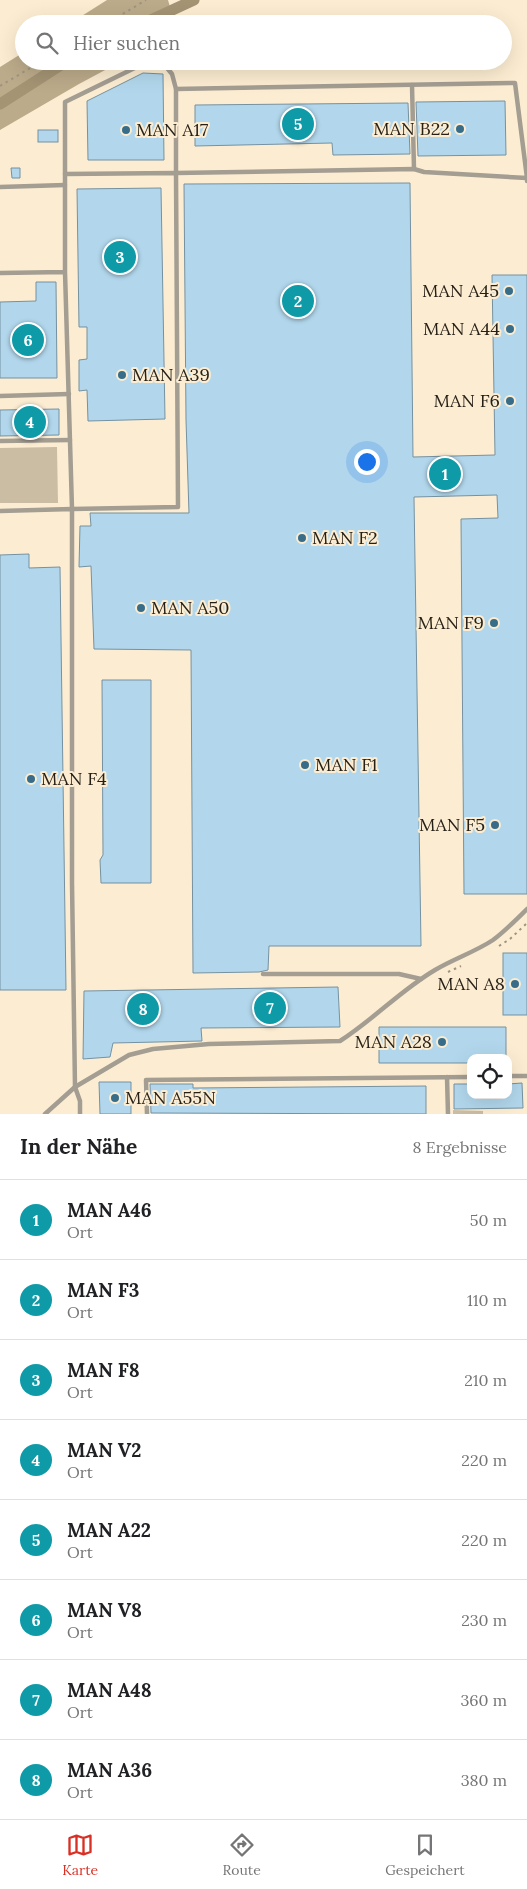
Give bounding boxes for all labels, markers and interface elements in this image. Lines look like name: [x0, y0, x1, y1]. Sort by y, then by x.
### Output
search box: [15, 15, 512, 70]
icon: search: [33, 29, 61, 57]
text: Hier suchen: [73, 31, 180, 55]
pin: 5: [282, 105, 314, 143]
place label: MAN B22: [373, 117, 450, 140]
place label: MAN A17: [136, 118, 208, 141]
marker: MAN B22: [454, 123, 466, 135]
marker: MAN A17: [120, 124, 132, 136]
pin: 3: [104, 238, 136, 276]
place label: MAN A45: [422, 279, 499, 302]
pin: 2: [282, 282, 314, 320]
marker: MAN A45: [503, 285, 515, 297]
place label: MAN A44: [423, 317, 500, 340]
pin: 6: [12, 321, 44, 359]
marker: MAN A44: [504, 323, 516, 335]
place label: MAN A39: [132, 363, 210, 386]
marker: MAN A39: [116, 369, 128, 381]
place label: MAN F6: [433, 389, 500, 412]
marker: MAN F6: [504, 395, 516, 407]
pin: 4: [14, 403, 46, 441]
your location: [354, 449, 380, 475]
pin: 1: [429, 455, 461, 493]
place label: MAN F2: [312, 526, 378, 549]
marker: MAN F2: [296, 532, 308, 544]
place label: MAN A50: [151, 596, 230, 619]
marker: MAN A50: [135, 602, 147, 614]
place label: MAN F9: [417, 611, 484, 634]
marker: MAN F9: [488, 617, 500, 629]
place label: MAN F1: [315, 753, 378, 776]
marker: MAN F1: [299, 759, 311, 771]
place label: MAN F4: [41, 767, 107, 790]
marker: MAN F4: [25, 773, 37, 785]
place label: MAN F5: [419, 813, 485, 836]
marker: MAN F5: [489, 819, 501, 831]
place label: MAN A8: [437, 972, 505, 995]
marker: MAN A8: [509, 978, 521, 990]
pin: 7: [254, 989, 286, 1027]
pin: 8: [127, 990, 159, 1028]
place label: MAN A28: [355, 1030, 432, 1053]
marker: MAN A28: [436, 1036, 448, 1048]
map controls: [467, 1054, 512, 1099]
button: locate: [467, 1054, 512, 1099]
place label: MAN A55N: [125, 1086, 216, 1109]
marker: MAN A55N: [109, 1092, 121, 1104]
text: In der Nähe: [20, 1133, 137, 1160]
text: 8 Ergebnisse: [413, 1137, 507, 1157]
text: MAN A46: [67, 1198, 152, 1222]
text: 1: [33, 1210, 39, 1230]
text: 50 m: [470, 1210, 507, 1230]
text: Ort: [67, 1222, 93, 1242]
text: MAN F3: [67, 1278, 139, 1302]
text: 2: [32, 1290, 40, 1310]
text: 110 m: [467, 1290, 507, 1310]
text: Ort: [67, 1302, 93, 1322]
text: MAN F8: [67, 1358, 140, 1382]
text: 3: [32, 1370, 40, 1390]
text: 210 m: [464, 1370, 507, 1390]
text: Ort: [67, 1382, 93, 1402]
text: MAN V2: [67, 1438, 141, 1462]
text: 4: [32, 1450, 40, 1470]
text: 220 m: [461, 1450, 507, 1470]
text: Ort: [67, 1462, 93, 1482]
text: MAN A22: [67, 1518, 151, 1542]
text: 5: [32, 1530, 40, 1550]
text: 220 m: [461, 1530, 507, 1550]
text: Ort: [67, 1542, 93, 1562]
text: MAN V8: [67, 1598, 142, 1622]
text: 6: [31, 1610, 41, 1630]
text: 230 m: [461, 1610, 507, 1630]
text: Ort: [67, 1622, 93, 1642]
text: MAN A48: [67, 1678, 152, 1702]
text: 7: [32, 1690, 40, 1710]
text: 360 m: [460, 1690, 507, 1710]
text: Ort: [67, 1702, 93, 1722]
text: MAN A36: [67, 1758, 152, 1782]
text: 8: [31, 1770, 41, 1790]
text: 380 m: [461, 1770, 507, 1790]
text: Ort: [67, 1782, 93, 1802]
tab: Karte: [62, 1831, 98, 1879]
tab: Route: [223, 1831, 261, 1879]
tab: Gespeichert: [385, 1831, 465, 1879]

